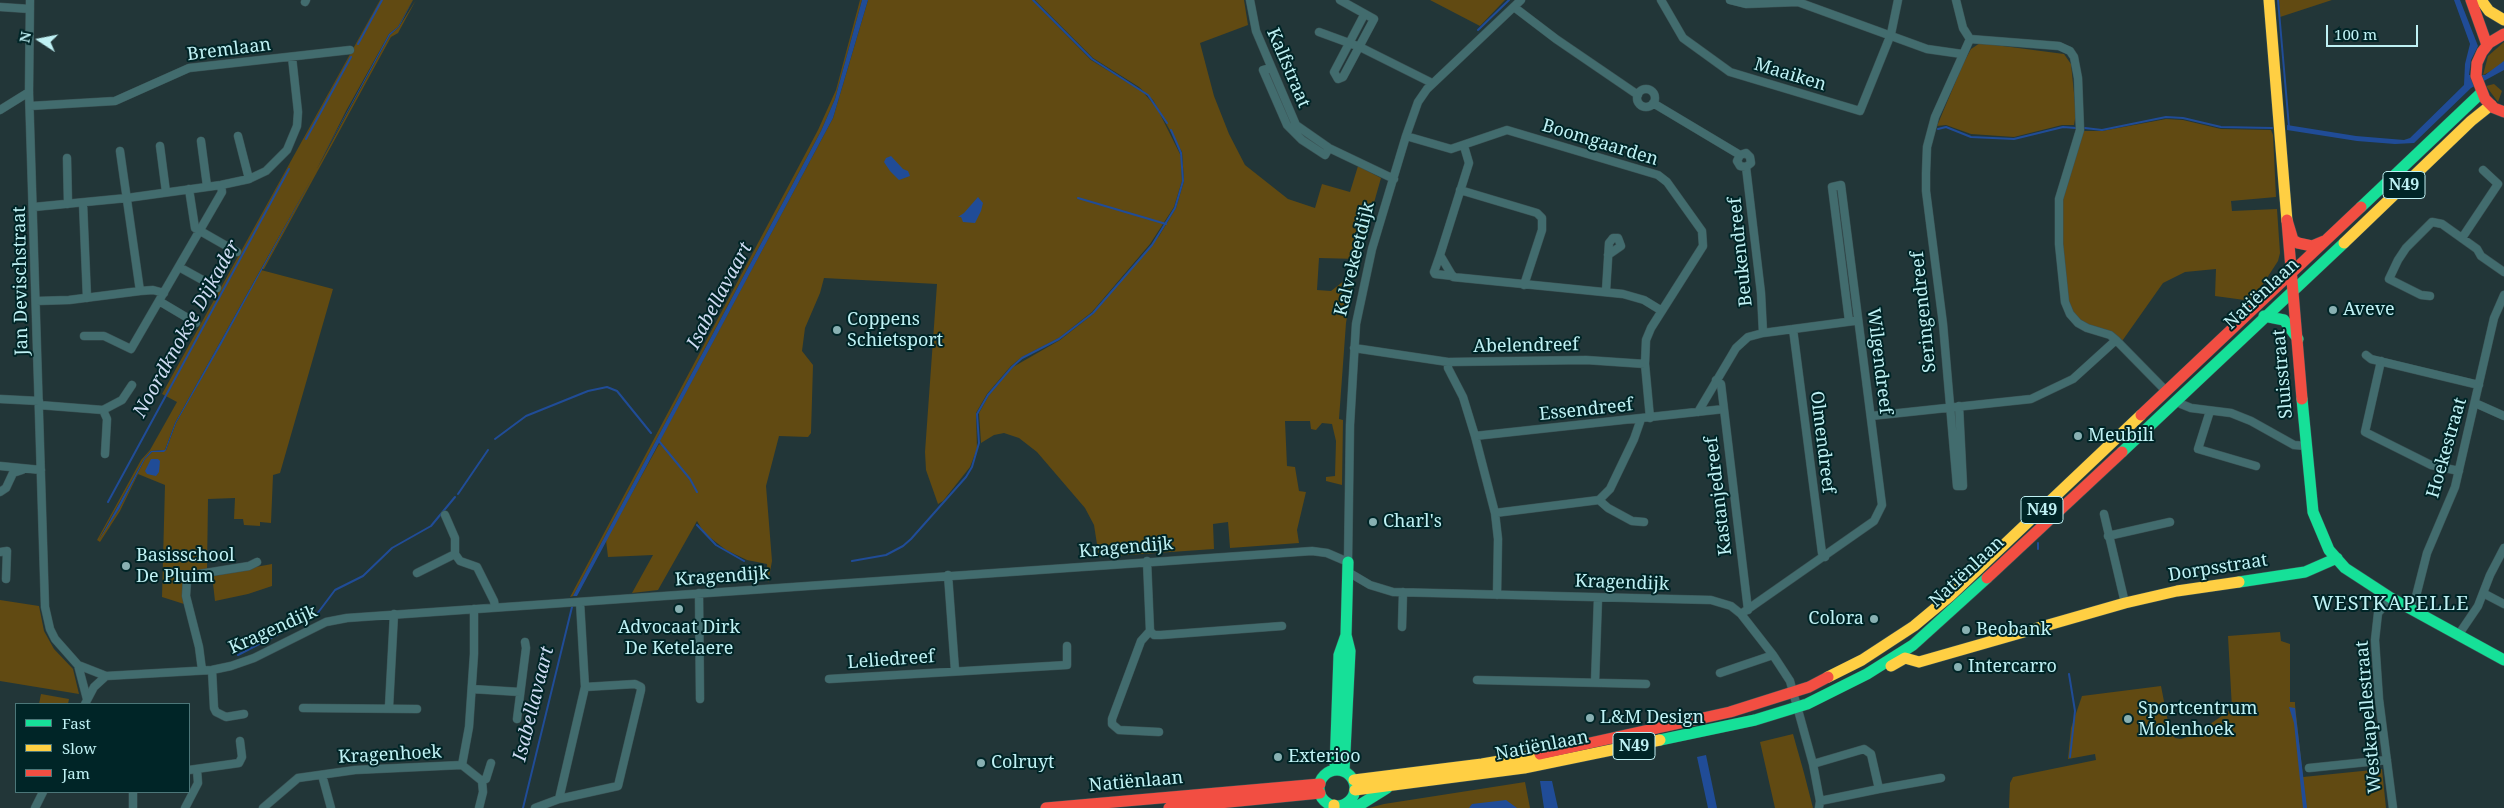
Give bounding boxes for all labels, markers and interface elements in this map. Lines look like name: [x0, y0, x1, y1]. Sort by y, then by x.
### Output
north arrow: [15, 15, 65, 65]
scale bar: [2329, 15, 2422, 47]
text: 100 m: [2334, 24, 2377, 44]
street label: Kalfstraat: [1262, 25, 1314, 111]
text: N: [14, 30, 35, 44]
street label: Bremlaan: [186, 34, 272, 66]
street label: Maaiken: [1751, 54, 1829, 96]
street label: Boomgaarden: [1539, 115, 1661, 171]
road number: N49: [2383, 172, 2425, 198]
street label: Beukendreef: [1725, 196, 1757, 308]
street label: Kalvekeetdijk: [1330, 200, 1380, 318]
street label: Jan Devischstraat: [9, 206, 33, 356]
water label: Noordknokse Dijkader: [129, 236, 245, 422]
water label: Isabellavaart: [682, 239, 758, 353]
street label: Seringendreef: [1907, 250, 1941, 374]
street label: Natiënlaan: [2220, 254, 2304, 334]
place label: Aveve: [2343, 299, 2395, 321]
marker: Aveve: [2327, 304, 2339, 316]
street label: Wilgendreef: [1862, 307, 1896, 415]
place label: Coppens Schietsport: [847, 309, 943, 352]
marker: Coppens Schietsport: [831, 324, 843, 336]
street label: Sluisstraat: [2268, 328, 2298, 420]
street label: Abelendreef: [1473, 334, 1579, 358]
street label: Olmendreef: [1805, 390, 1839, 494]
street label: Essendreef: [1538, 394, 1634, 426]
street label: Hoekestraat: [2422, 395, 2472, 501]
place label: Meubili: [2088, 425, 2154, 447]
marker: Meubili: [2072, 430, 2084, 442]
street label: Kastanjedreef: [1701, 435, 1737, 557]
road number: N49: [2021, 496, 2063, 524]
place label: Charl's: [1383, 511, 1442, 533]
marker: Charl's: [1367, 516, 1379, 528]
street label: Natiënlaan: [1925, 532, 2009, 612]
street label: Kragendijk: [1078, 533, 1174, 563]
place label: Basisschool De Pluim: [136, 545, 235, 588]
street label: Dorpsstraat: [2167, 549, 2269, 587]
marker: Basisschool De Pluim: [120, 560, 132, 572]
street label: Kragendijk: [674, 563, 770, 591]
street label: Kragendijk: [1574, 571, 1670, 595]
district label: WESTKAPELLE: [2311, 592, 2471, 616]
street label: Kragendijk: [225, 601, 321, 659]
marker: Advocaat Dirk De Ketelaere: [673, 603, 685, 615]
place label: Colora: [1808, 608, 1864, 630]
marker: Colora: [1868, 613, 1880, 625]
place label: Advocaat Dirk De Ketelaere: [618, 617, 740, 660]
place label: Beobank: [1976, 619, 2051, 641]
marker: Beobank: [1960, 624, 1972, 636]
street label: Westkapellestraat: [2352, 640, 2386, 794]
water label: Isabellavaart: [509, 644, 559, 764]
street label: Leliedreef: [847, 646, 935, 674]
place label: Intercarro: [1968, 656, 2057, 678]
marker: Intercarro: [1952, 661, 1964, 673]
place label: Sportcentrum Molenhoek: [2138, 698, 2257, 741]
legend: [15, 703, 190, 793]
place label: L&M Design: [1600, 707, 1704, 729]
marker: L&M Design: [1584, 712, 1596, 724]
text: Fast: [62, 713, 91, 733]
marker: Sportcentrum Molenhoek: [2122, 713, 2134, 725]
street label: Natiënlaan: [1493, 726, 1591, 766]
road number: N49: [1613, 732, 1655, 759]
text: Slow: [62, 738, 96, 758]
street label: Kragenhoek: [338, 741, 442, 769]
place label: Exterioo: [1288, 746, 1361, 768]
marker: Exterioo: [1272, 751, 1284, 763]
place label: Colruyt: [991, 752, 1054, 774]
marker: Colruyt: [975, 757, 987, 769]
text: Jam: [62, 763, 90, 783]
street label: Natiënlaan: [1088, 767, 1184, 797]

